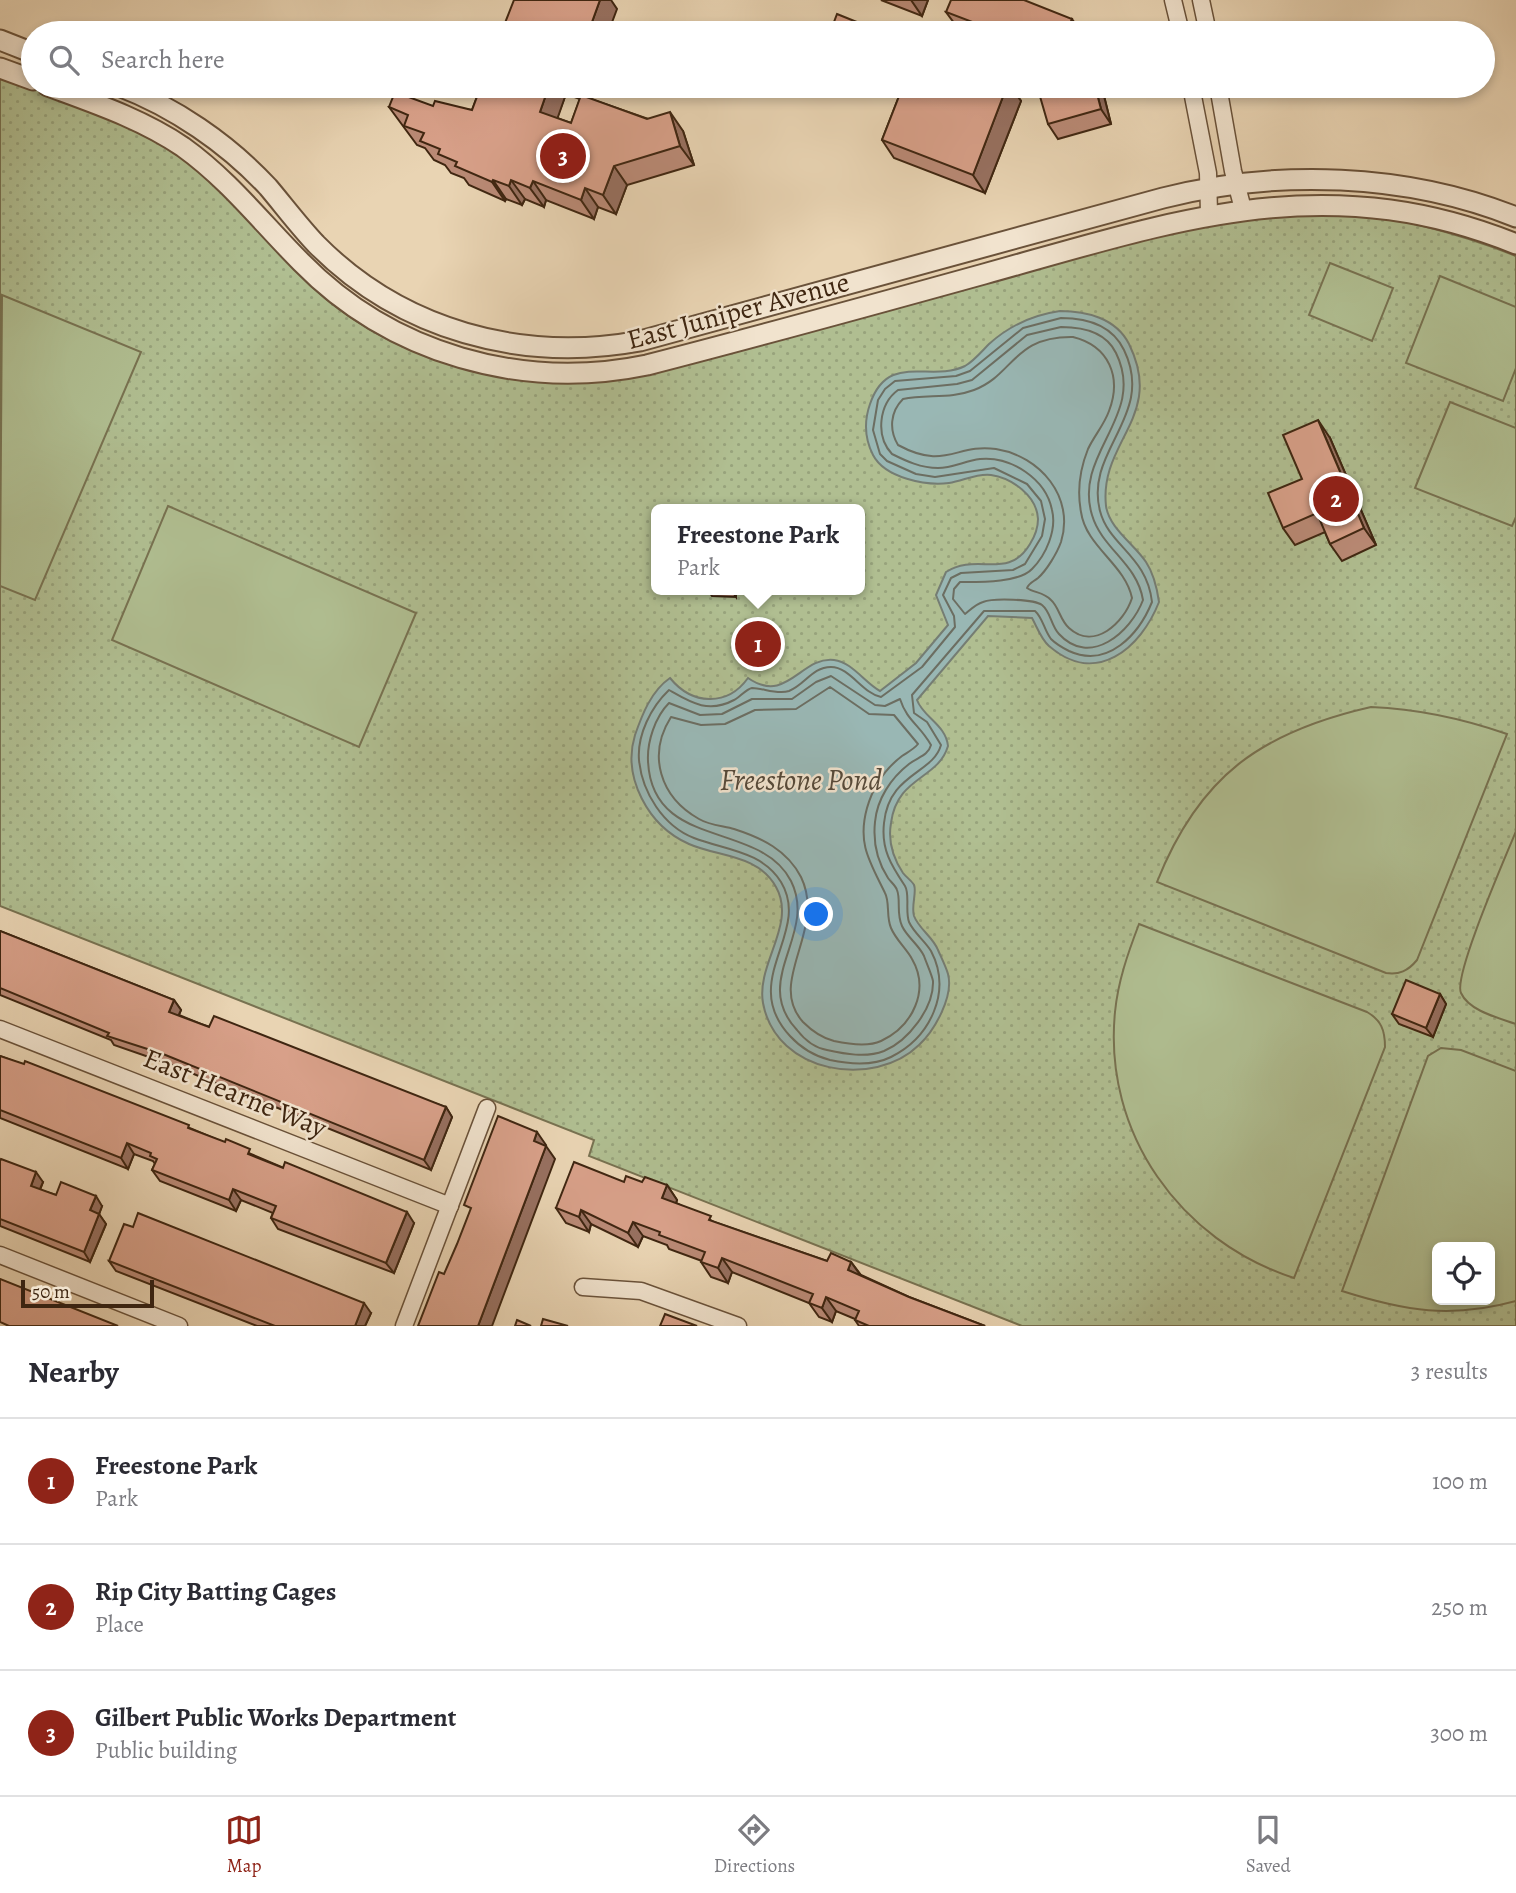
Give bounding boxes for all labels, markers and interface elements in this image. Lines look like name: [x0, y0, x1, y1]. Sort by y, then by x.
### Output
search box: [21, 21, 1495, 98]
icon: search: [45, 41, 83, 79]
text: Search here: [101, 42, 225, 77]
pin: 3: [540, 130, 586, 182]
street label: East Juniper Avenue: [623, 263, 853, 359]
pin: 2: [1313, 473, 1359, 525]
popup: [651, 504, 865, 595]
text: Freestone Park: [677, 517, 839, 552]
text: Park: [677, 552, 720, 583]
pin: 1: [735, 618, 781, 670]
water label: Freestone Pond: [720, 760, 882, 800]
your location: [799, 897, 833, 931]
street label: East Hearne Way: [138, 1039, 333, 1147]
map controls: [1432, 1242, 1495, 1305]
button: locate: [1432, 1242, 1495, 1305]
scale bar: [21, 1277, 154, 1309]
text: 50 m: [32, 1279, 70, 1305]
text: Nearby: [28, 1352, 119, 1392]
text: 3 results: [1411, 1356, 1488, 1387]
text: Freestone Park: [95, 1448, 257, 1483]
text: 1: [47, 1466, 55, 1497]
text: 100 m: [1432, 1466, 1488, 1497]
text: Park: [95, 1483, 138, 1514]
text: Rip City Batting Cages: [95, 1574, 336, 1609]
text: 2: [45, 1592, 57, 1623]
text: 250 m: [1431, 1592, 1488, 1623]
text: Place: [95, 1609, 144, 1640]
text: Gilbert Public Works Department: [95, 1700, 456, 1735]
text: 3: [46, 1718, 56, 1749]
text: 300 m: [1430, 1718, 1488, 1749]
text: Public building: [95, 1735, 237, 1766]
tab: Map: [225, 1811, 263, 1879]
tab: Directions: [714, 1811, 795, 1879]
tab: Saved: [1246, 1811, 1291, 1879]

